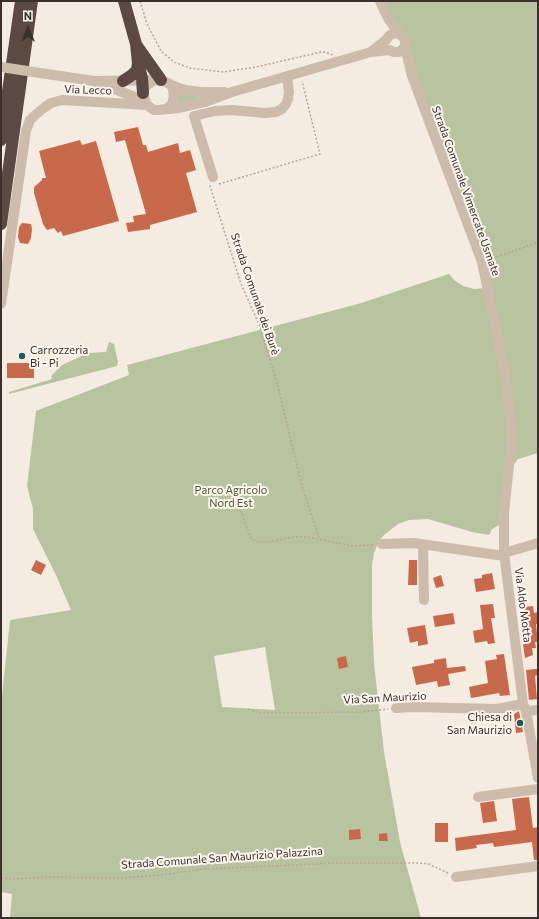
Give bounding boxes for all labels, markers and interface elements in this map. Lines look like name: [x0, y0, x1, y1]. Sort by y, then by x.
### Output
north arrow: [8, 8, 48, 48]
text: N: [24, 9, 32, 22]
street label: Via Lecco: [64, 83, 112, 97]
street label: Strada Comunale Vimercate Usmate: [429, 104, 503, 278]
street label: Strada Comunale dei Burè: [228, 231, 282, 357]
place label: Carrozzeria Bi - Pi: [30, 343, 88, 369]
marker: Carrozzeria Bi - Pi: [17, 351, 27, 361]
park label: Parco Agricolo Nord Est: [195, 483, 267, 509]
street label: Via Aldo Motta: [512, 567, 534, 643]
street label: Via San Maurizio: [343, 689, 427, 707]
place label: Chiesa di San Maurizio: [447, 710, 512, 736]
marker: Chiesa di San Maurizio: [515, 718, 525, 728]
street label: Strada Comunale San Maurizio Palazzina: [121, 844, 323, 872]

